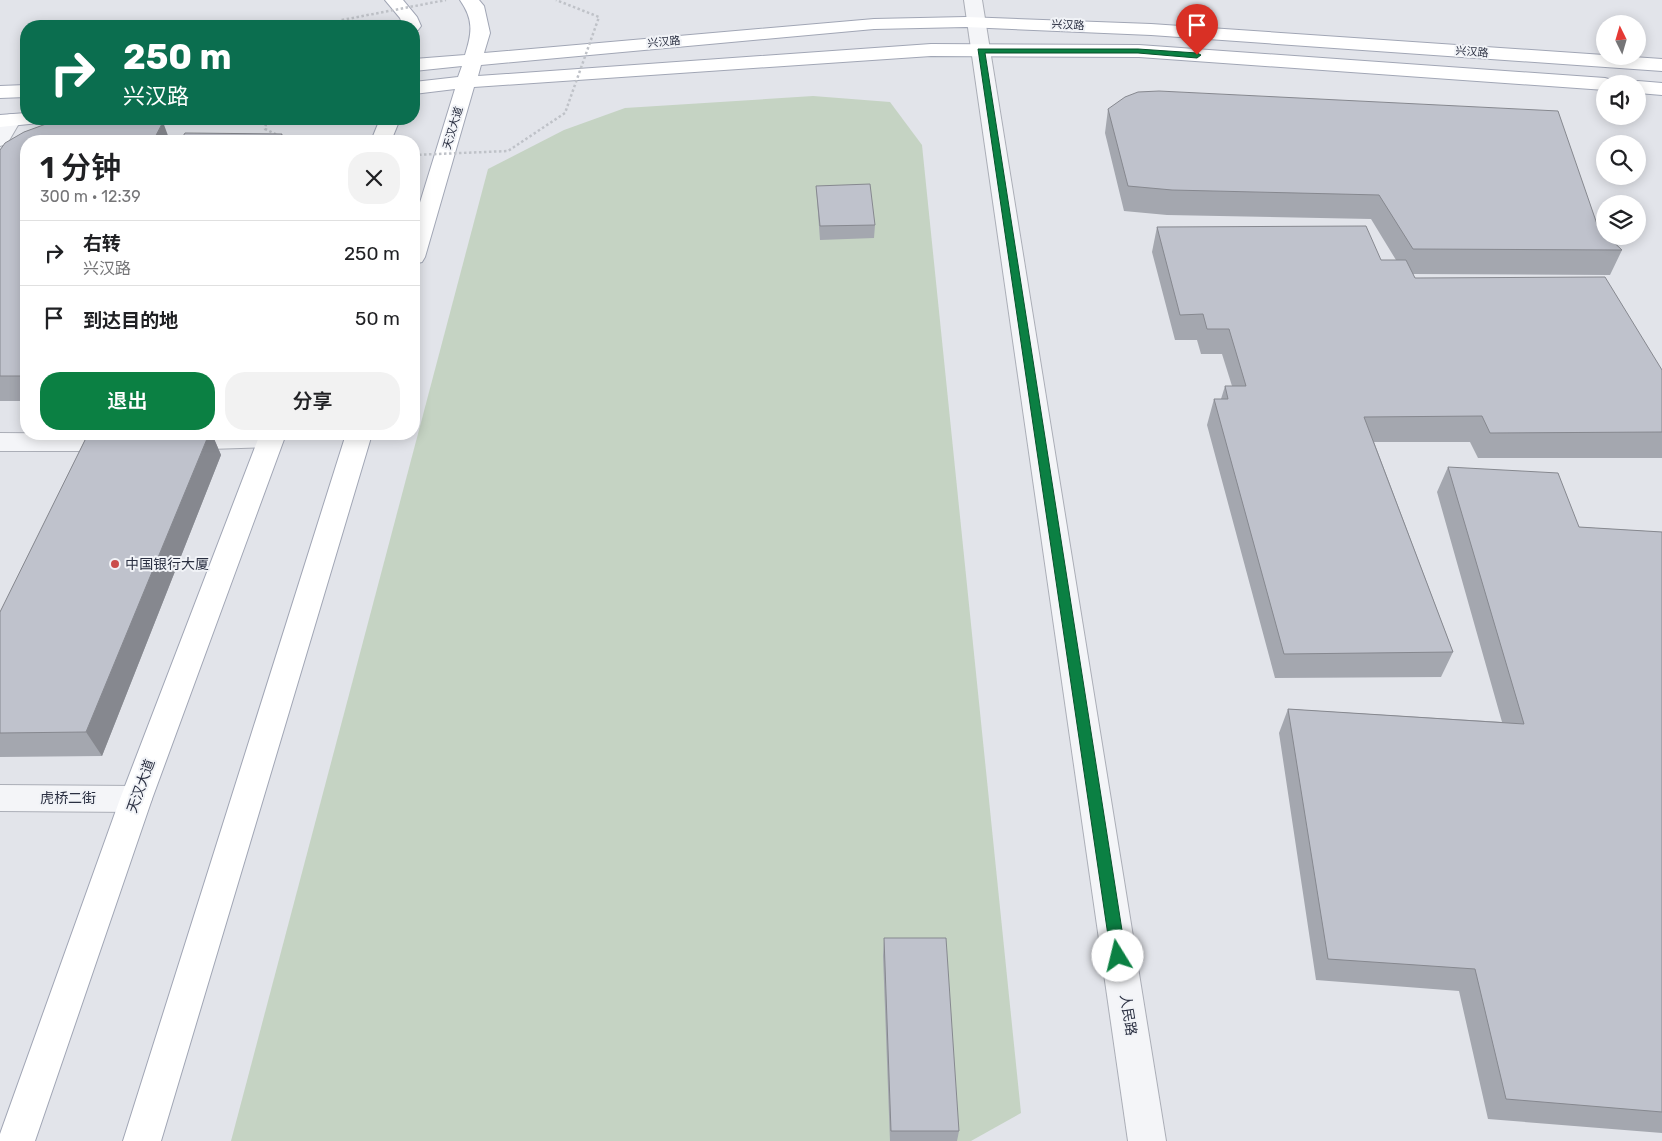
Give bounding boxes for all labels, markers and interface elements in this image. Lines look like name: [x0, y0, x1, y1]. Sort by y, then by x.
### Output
pin: [1176, 4, 1218, 55]
icon: arrive: [1183, 11, 1211, 39]
north arrow: [1596, 15, 1646, 65]
map controls: [1596, 15, 1646, 245]
street label: 兴汉路: [1051, 18, 1085, 32]
street label: 兴汉路: [647, 34, 681, 50]
text: 250 m: [123, 36, 232, 78]
icon: right: [40, 40, 105, 105]
street label: 兴汉路: [1455, 44, 1489, 60]
button: sound: [1596, 75, 1646, 125]
text: 兴汉路: [123, 83, 189, 110]
street label: 天汉大道: [440, 105, 466, 151]
button: search: [1596, 135, 1646, 185]
text: 1 分钟: [40, 150, 121, 186]
button: close: [348, 152, 400, 204]
text: 300 m · 12:39: [40, 187, 141, 206]
button: layers: [1596, 195, 1646, 245]
text: 右转: [83, 232, 121, 255]
icon: right: [40, 239, 68, 267]
text: 250 m: [344, 242, 400, 265]
text: 兴汉路: [83, 259, 131, 278]
icon: arrive: [40, 304, 68, 332]
text: 50 m: [355, 307, 400, 330]
text: 到达目的地: [83, 309, 178, 332]
button: 退出: [40, 372, 215, 430]
button: 分享: [225, 372, 400, 430]
place label: 中国银行大厦: [125, 556, 209, 573]
marker: 中国银行大厦: [109, 558, 121, 570]
street label: 天汉大道: [123, 757, 159, 815]
street label: 虎桥二街: [40, 790, 96, 807]
position arrow: [1091, 929, 1143, 981]
street label: 人民路: [1116, 993, 1140, 1037]

